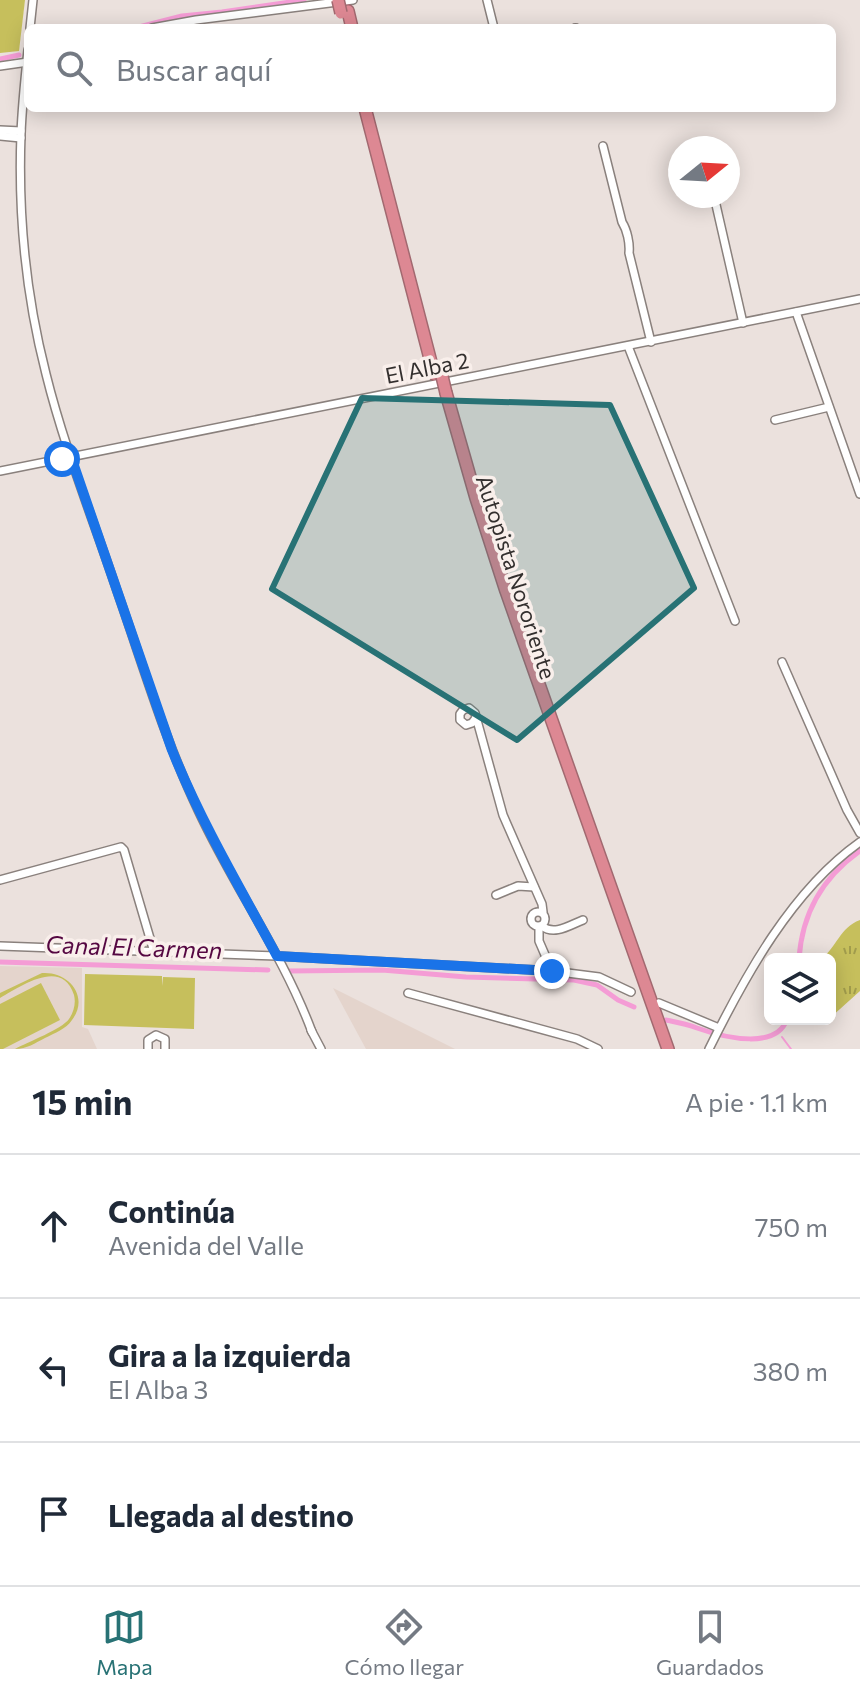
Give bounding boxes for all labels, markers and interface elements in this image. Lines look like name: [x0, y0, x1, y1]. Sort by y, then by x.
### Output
search box: [24, 24, 836, 112]
icon: search: [52, 46, 96, 90]
text: Buscar aquí: [116, 50, 272, 87]
north arrow: [668, 136, 740, 208]
street label: El Alba 2: [383, 346, 471, 389]
route start: [44, 441, 80, 477]
street label: Autopista Nororiente: [471, 471, 562, 682]
water label: Canal El Carmen: [45, 929, 223, 964]
route end: [534, 953, 570, 989]
map controls: [764, 953, 836, 1025]
button: layers: [764, 953, 836, 1025]
text: 15 min: [32, 1080, 133, 1122]
text: A pie · 1.1 km: [685, 1086, 828, 1117]
text: Continúa: [108, 1192, 235, 1229]
icon: ahead: [32, 1204, 76, 1248]
text: 750 m: [755, 1211, 828, 1242]
text: Avenida del Valle: [108, 1229, 304, 1260]
text: Gira a la izquierda: [108, 1336, 351, 1373]
icon: left: [32, 1348, 76, 1392]
text: 380 m: [753, 1355, 828, 1386]
text: El Alba 3: [108, 1373, 208, 1404]
icon: arrive: [32, 1492, 76, 1536]
text: Llegada al destino: [108, 1496, 354, 1533]
tab: Mapa: [96, 1605, 153, 1680]
tab: Cómo llegar: [345, 1605, 464, 1680]
tab: Guardados: [656, 1605, 764, 1680]

